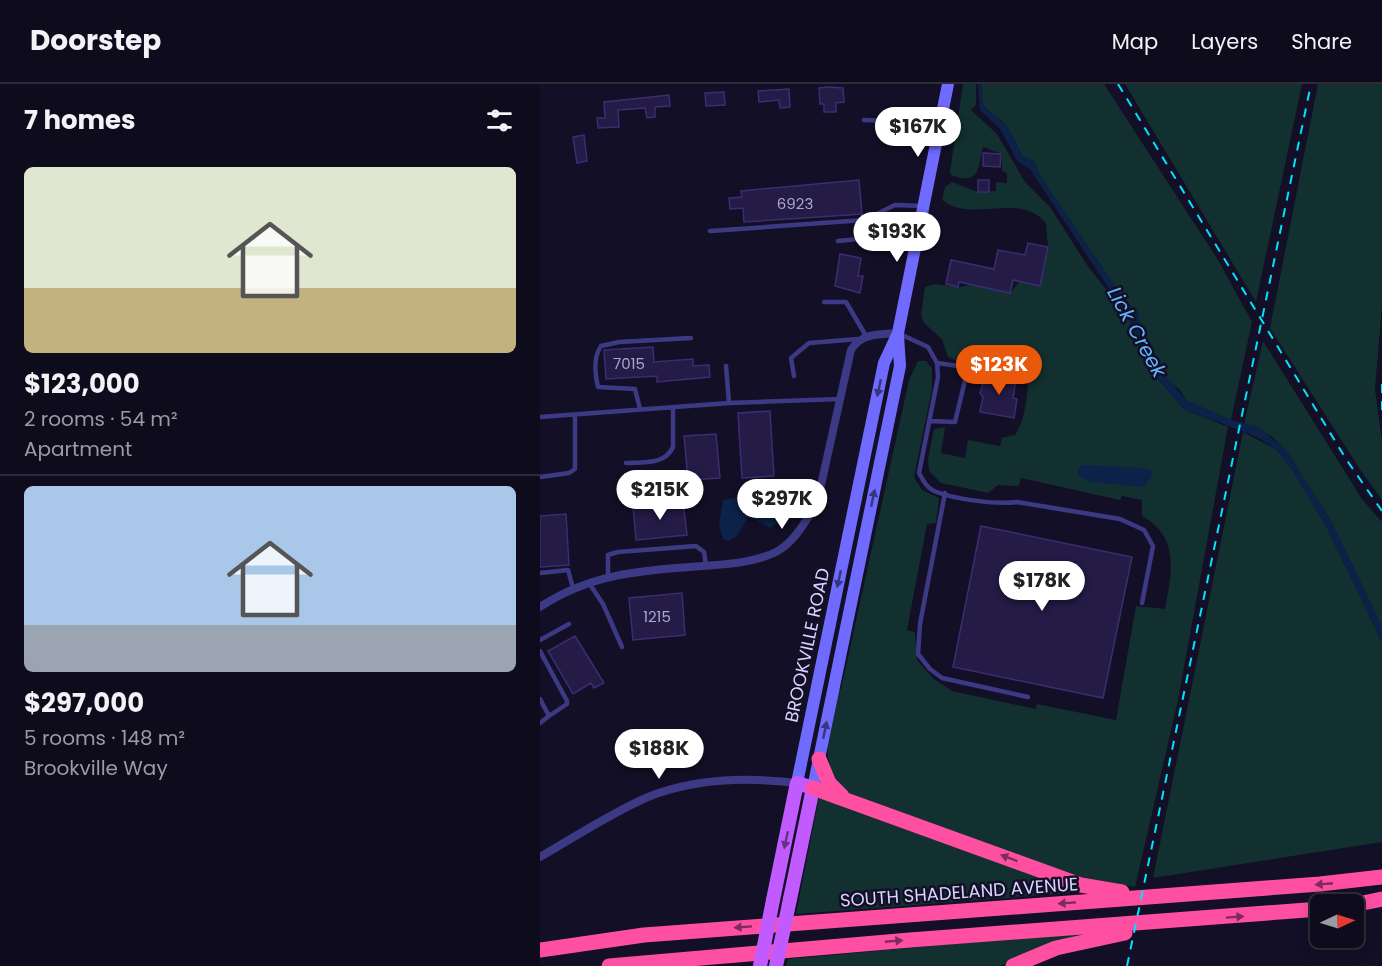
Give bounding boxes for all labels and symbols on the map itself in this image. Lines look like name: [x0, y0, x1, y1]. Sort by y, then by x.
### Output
pin: $167K: [876, 107, 960, 158]
house number: 6923: [777, 193, 813, 214]
pin: $193K: [855, 212, 939, 263]
water label: Lick Creek: [1101, 281, 1174, 384]
pin: $123K: [957, 345, 1041, 396]
house number: 7015: [613, 353, 645, 374]
one-way arrow: [874, 379, 883, 398]
pin: $215K: [618, 470, 702, 521]
pin: $297K: [740, 479, 824, 530]
one-way arrow: [868, 489, 878, 507]
pin: $178K: [1000, 561, 1084, 612]
street label: BROOKVILLE ROAD: [778, 566, 836, 724]
one-way arrow: [834, 570, 844, 589]
house number: 1215: [643, 606, 671, 627]
one-way arrow: [820, 721, 830, 740]
pin: $188K: [617, 729, 701, 780]
one-way arrow: [781, 831, 790, 850]
one-way arrow: [1000, 853, 1018, 863]
street label: SOUTH SHADELAND AVENUE: [839, 871, 1079, 913]
one-way arrow: [1314, 879, 1333, 889]
north arrow: [1310, 894, 1364, 948]
one-way arrow: [1057, 898, 1076, 908]
one-way arrow: [1226, 913, 1245, 922]
one-way arrow: [733, 923, 752, 932]
one-way arrow: [885, 936, 904, 946]

